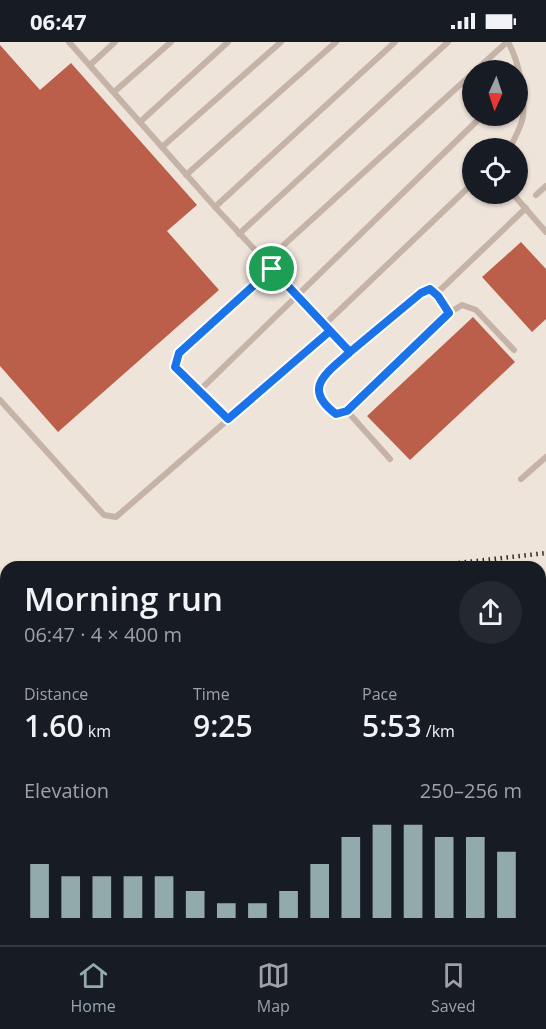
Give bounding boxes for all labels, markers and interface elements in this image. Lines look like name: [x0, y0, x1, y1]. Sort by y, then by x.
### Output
text: 06:47: [30, 6, 87, 36]
north arrow: [462, 60, 528, 126]
map controls: [462, 60, 528, 204]
button: locate: [462, 138, 528, 204]
pin: [246, 243, 297, 294]
icon: arrive: [255, 252, 288, 285]
text: Morning run: [24, 576, 223, 621]
button: share: [459, 581, 522, 644]
text: 06:47 · 4 × 400 m: [24, 621, 182, 648]
text: Distance: [24, 683, 88, 705]
text: Time: [193, 683, 230, 705]
text: Pace: [362, 683, 397, 705]
text: 1.60: [24, 705, 84, 746]
text: 9:25: [193, 705, 253, 746]
text: 5:53: [362, 705, 422, 746]
text: km: [84, 720, 111, 742]
text: /km: [422, 720, 455, 742]
text: Elevation: [24, 777, 109, 804]
text: 250–256 m: [420, 777, 522, 804]
tab: Home: [71, 959, 116, 1017]
tab: Map: [257, 959, 290, 1017]
tab: Saved: [431, 959, 475, 1017]

